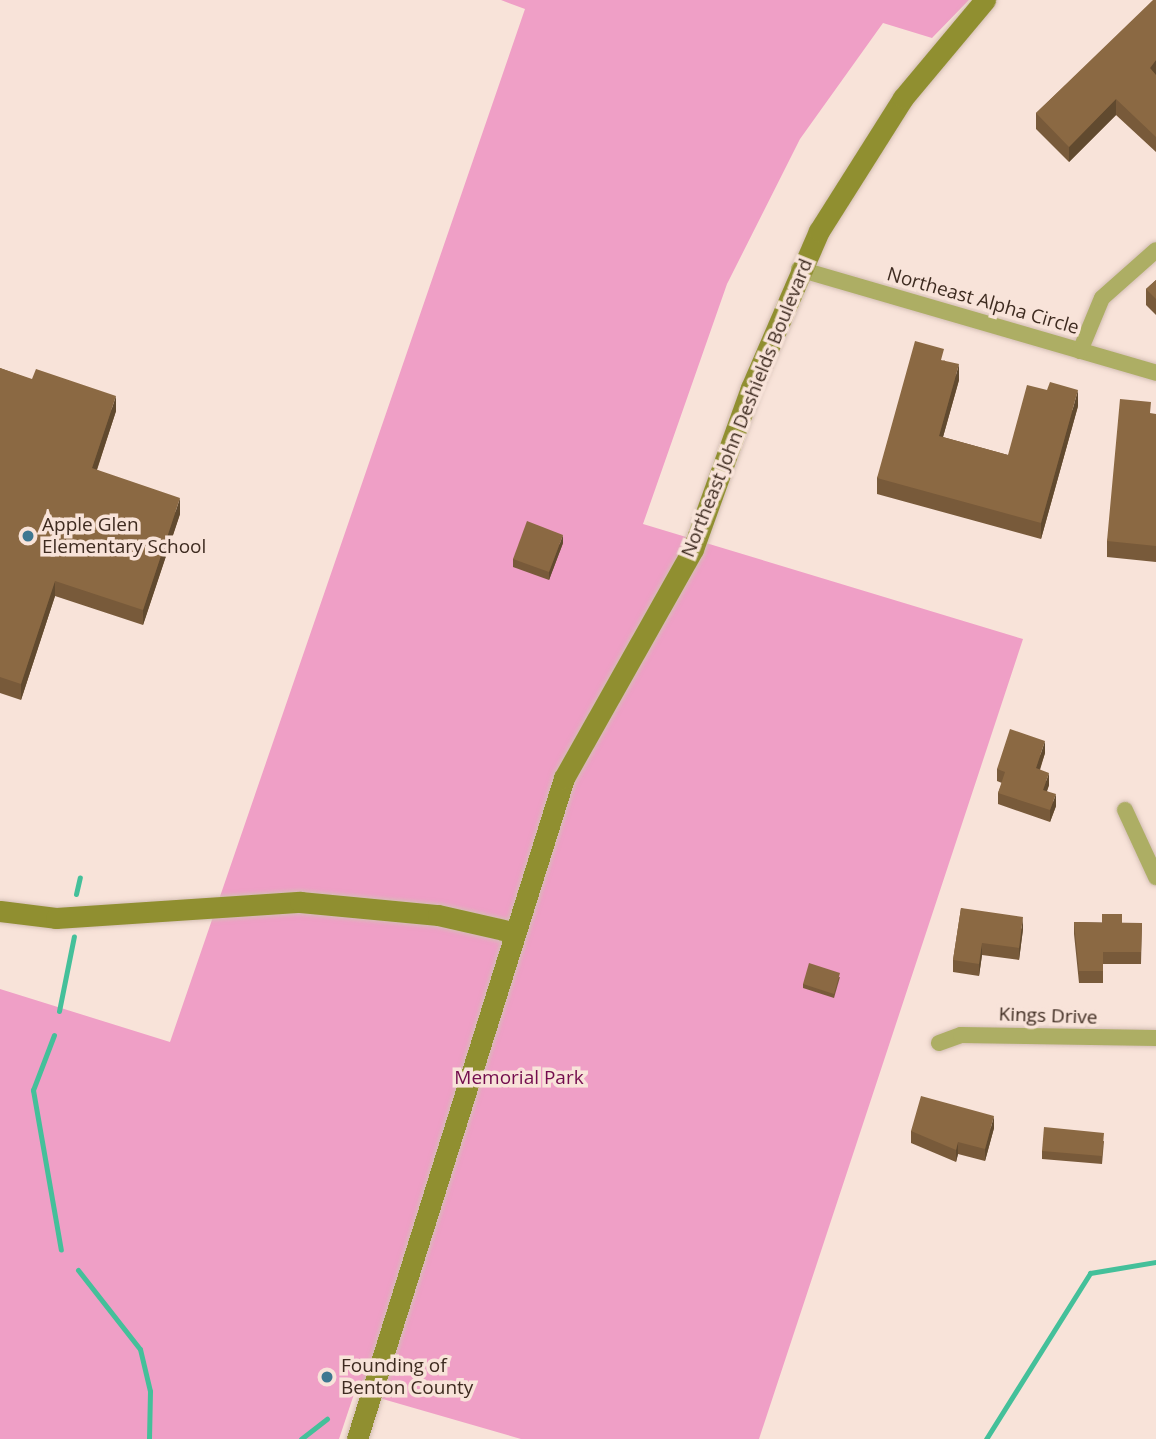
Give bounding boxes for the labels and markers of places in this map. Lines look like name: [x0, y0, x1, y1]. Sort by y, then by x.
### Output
place label: Apple Glen Elementary School: [42, 514, 206, 558]
marker: Apple Glen Elementary School: [20, 528, 36, 544]
place label: Founding of Benton County: [341, 1355, 473, 1399]
marker: Founding of Benton County: [319, 1369, 335, 1385]

